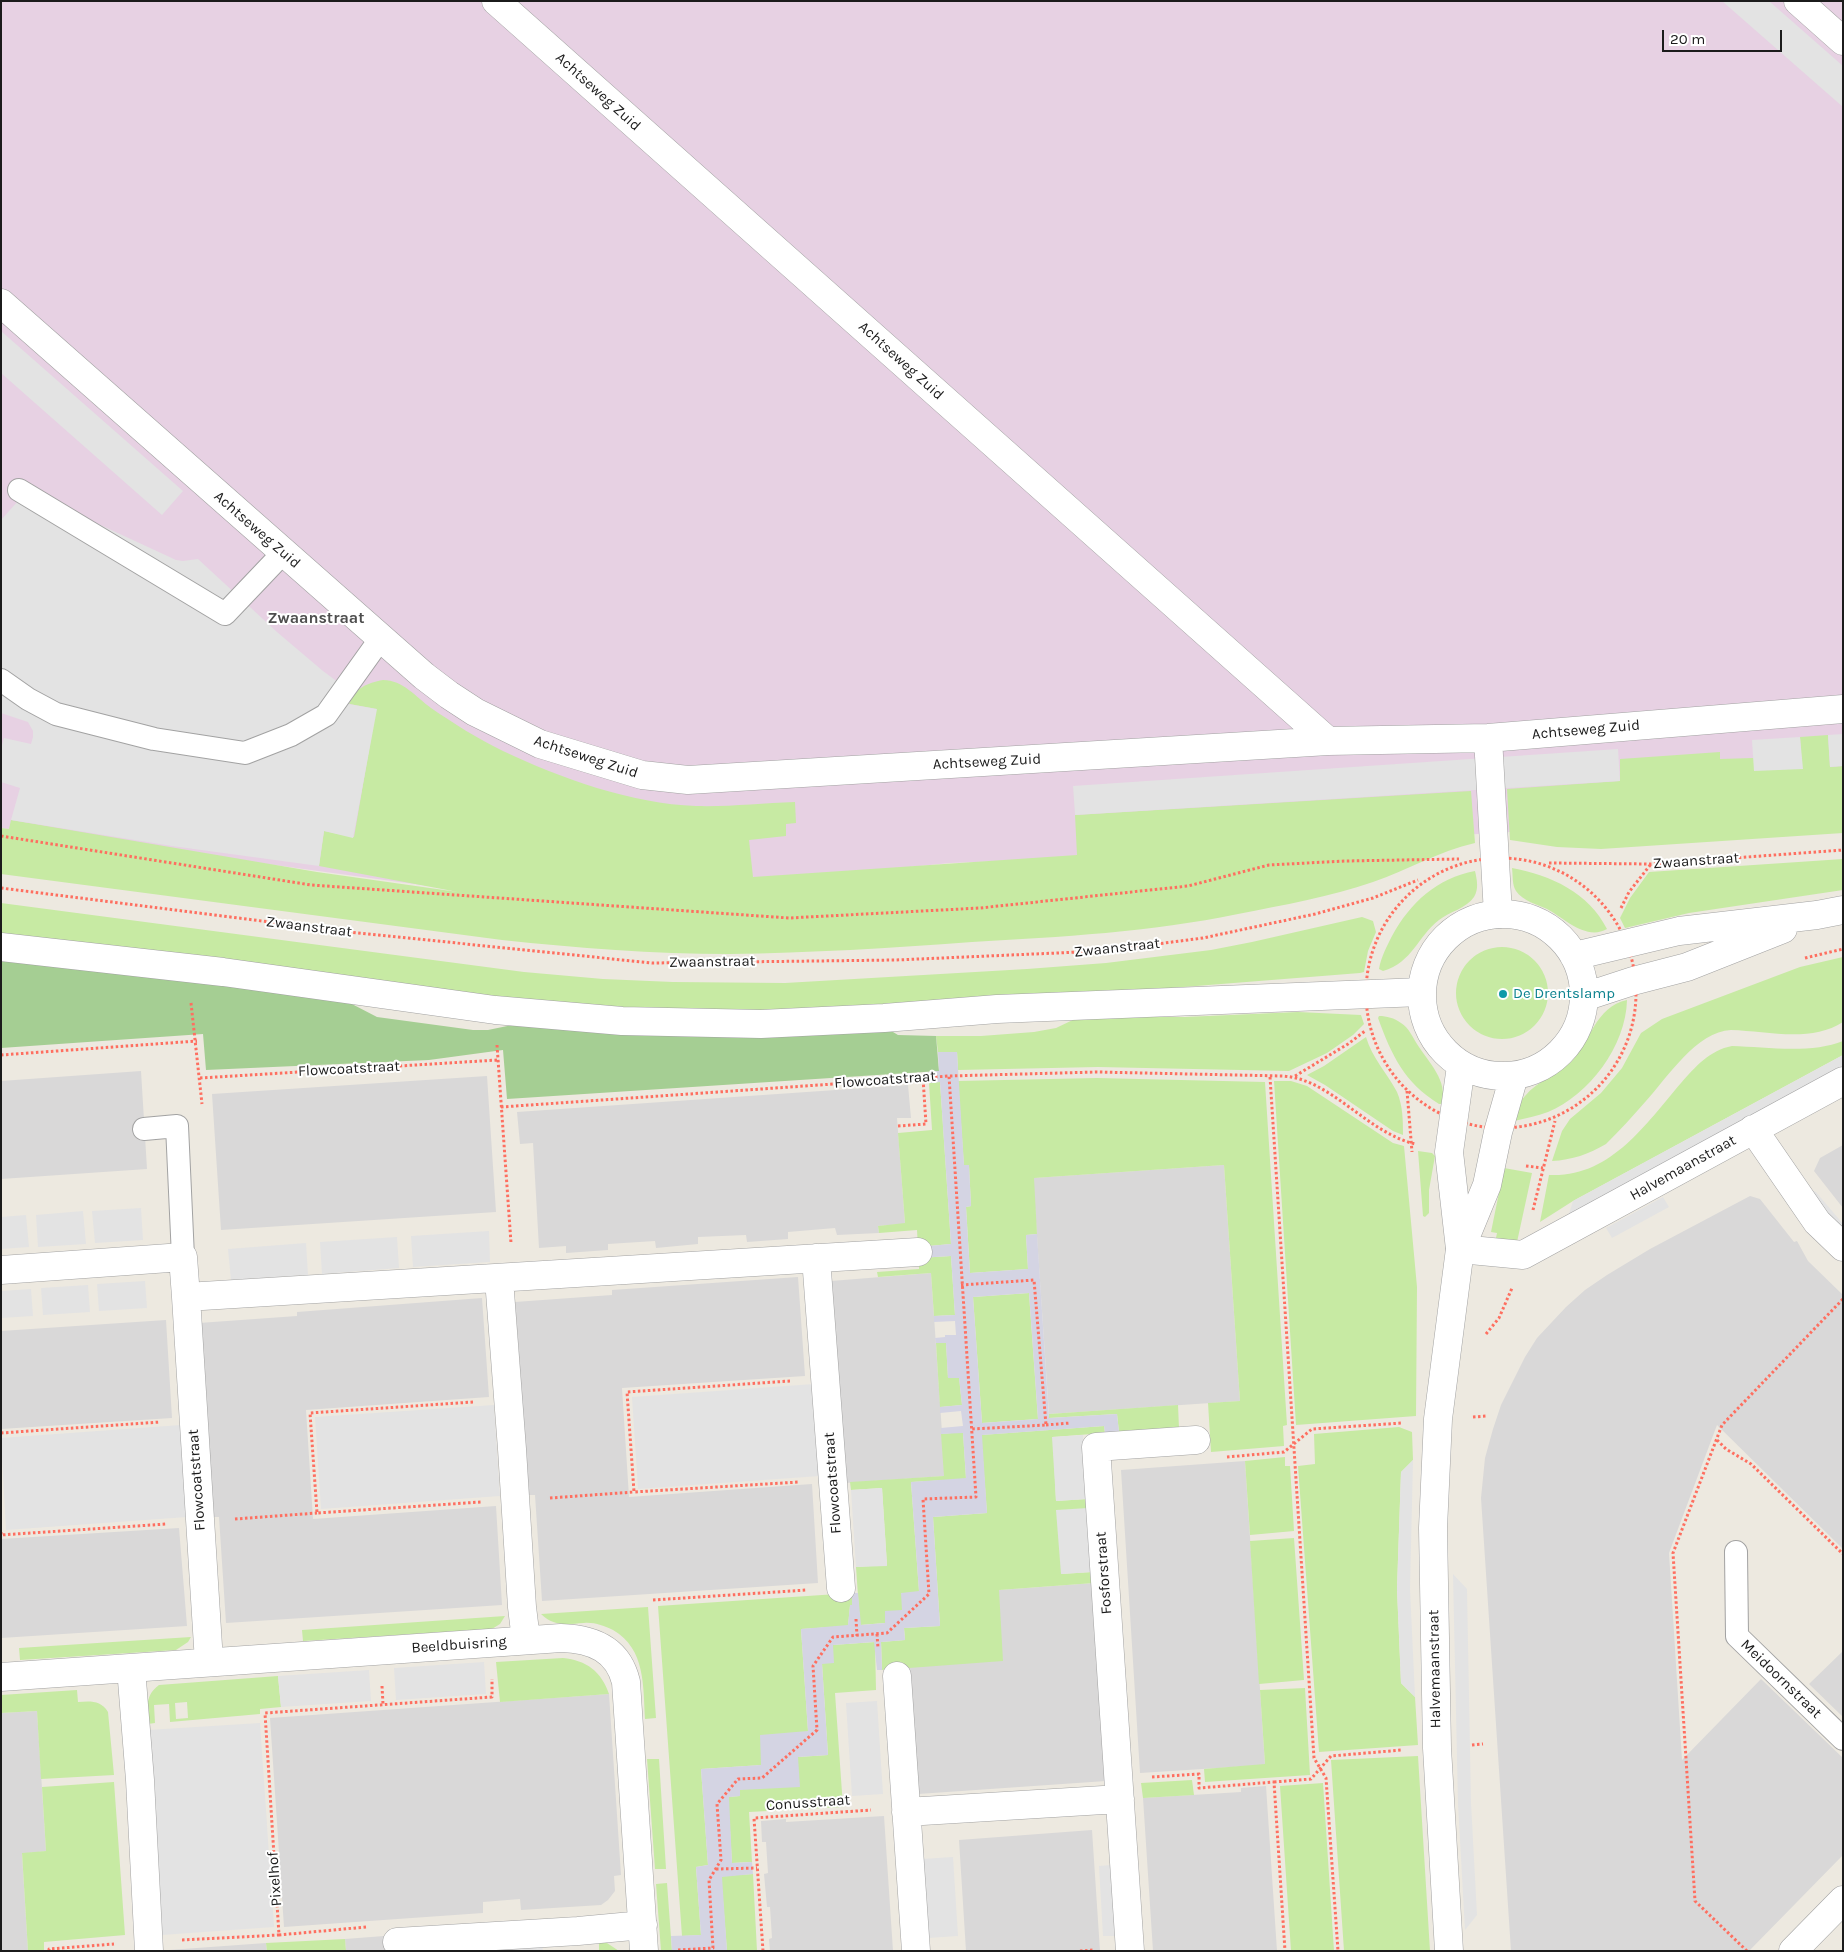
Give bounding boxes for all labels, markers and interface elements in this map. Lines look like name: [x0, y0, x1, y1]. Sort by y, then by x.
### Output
scale bar: [1664, 20, 1784, 52]
text: 20 m: [1670, 30, 1705, 48]
street label: Achtseweg Zuid: [552, 49, 644, 135]
street label: Achtseweg Zuid: [855, 318, 947, 404]
street label: Achtseweg Zuid: [210, 488, 304, 572]
district label: Zwaanstraat: [268, 608, 364, 628]
street label: Achtseweg Zuid: [1531, 716, 1641, 744]
street label: Achtseweg Zuid: [532, 732, 640, 782]
street label: Achtseweg Zuid: [932, 750, 1042, 774]
street label: Zwaanstraat: [1652, 849, 1740, 873]
street label: Zwaanstraat: [265, 913, 353, 941]
street label: Zwaanstraat: [1073, 935, 1161, 961]
street label: Zwaanstraat: [669, 952, 755, 972]
place label: De Drentslamp: [1513, 985, 1615, 1003]
marker: De Drentslamp: [1497, 988, 1509, 1000]
street label: Flowcoatstraat: [298, 1057, 400, 1081]
street label: Flowcoatstraat: [833, 1067, 937, 1093]
street label: Halvemaanstraat: [1627, 1131, 1739, 1205]
street label: Flowcoatstraat: [184, 1428, 210, 1532]
street label: Flowcoatstraat: [820, 1431, 846, 1535]
street label: Fosforstraat: [1092, 1531, 1116, 1615]
street label: Halvemaanstraat: [1425, 1610, 1445, 1728]
street label: Beeldbuisring: [411, 1633, 507, 1657]
street label: Meidoornstraat: [1737, 1636, 1825, 1722]
street label: Conusstraat: [765, 1791, 851, 1815]
street label: Pixelhof: [264, 1851, 286, 1907]

